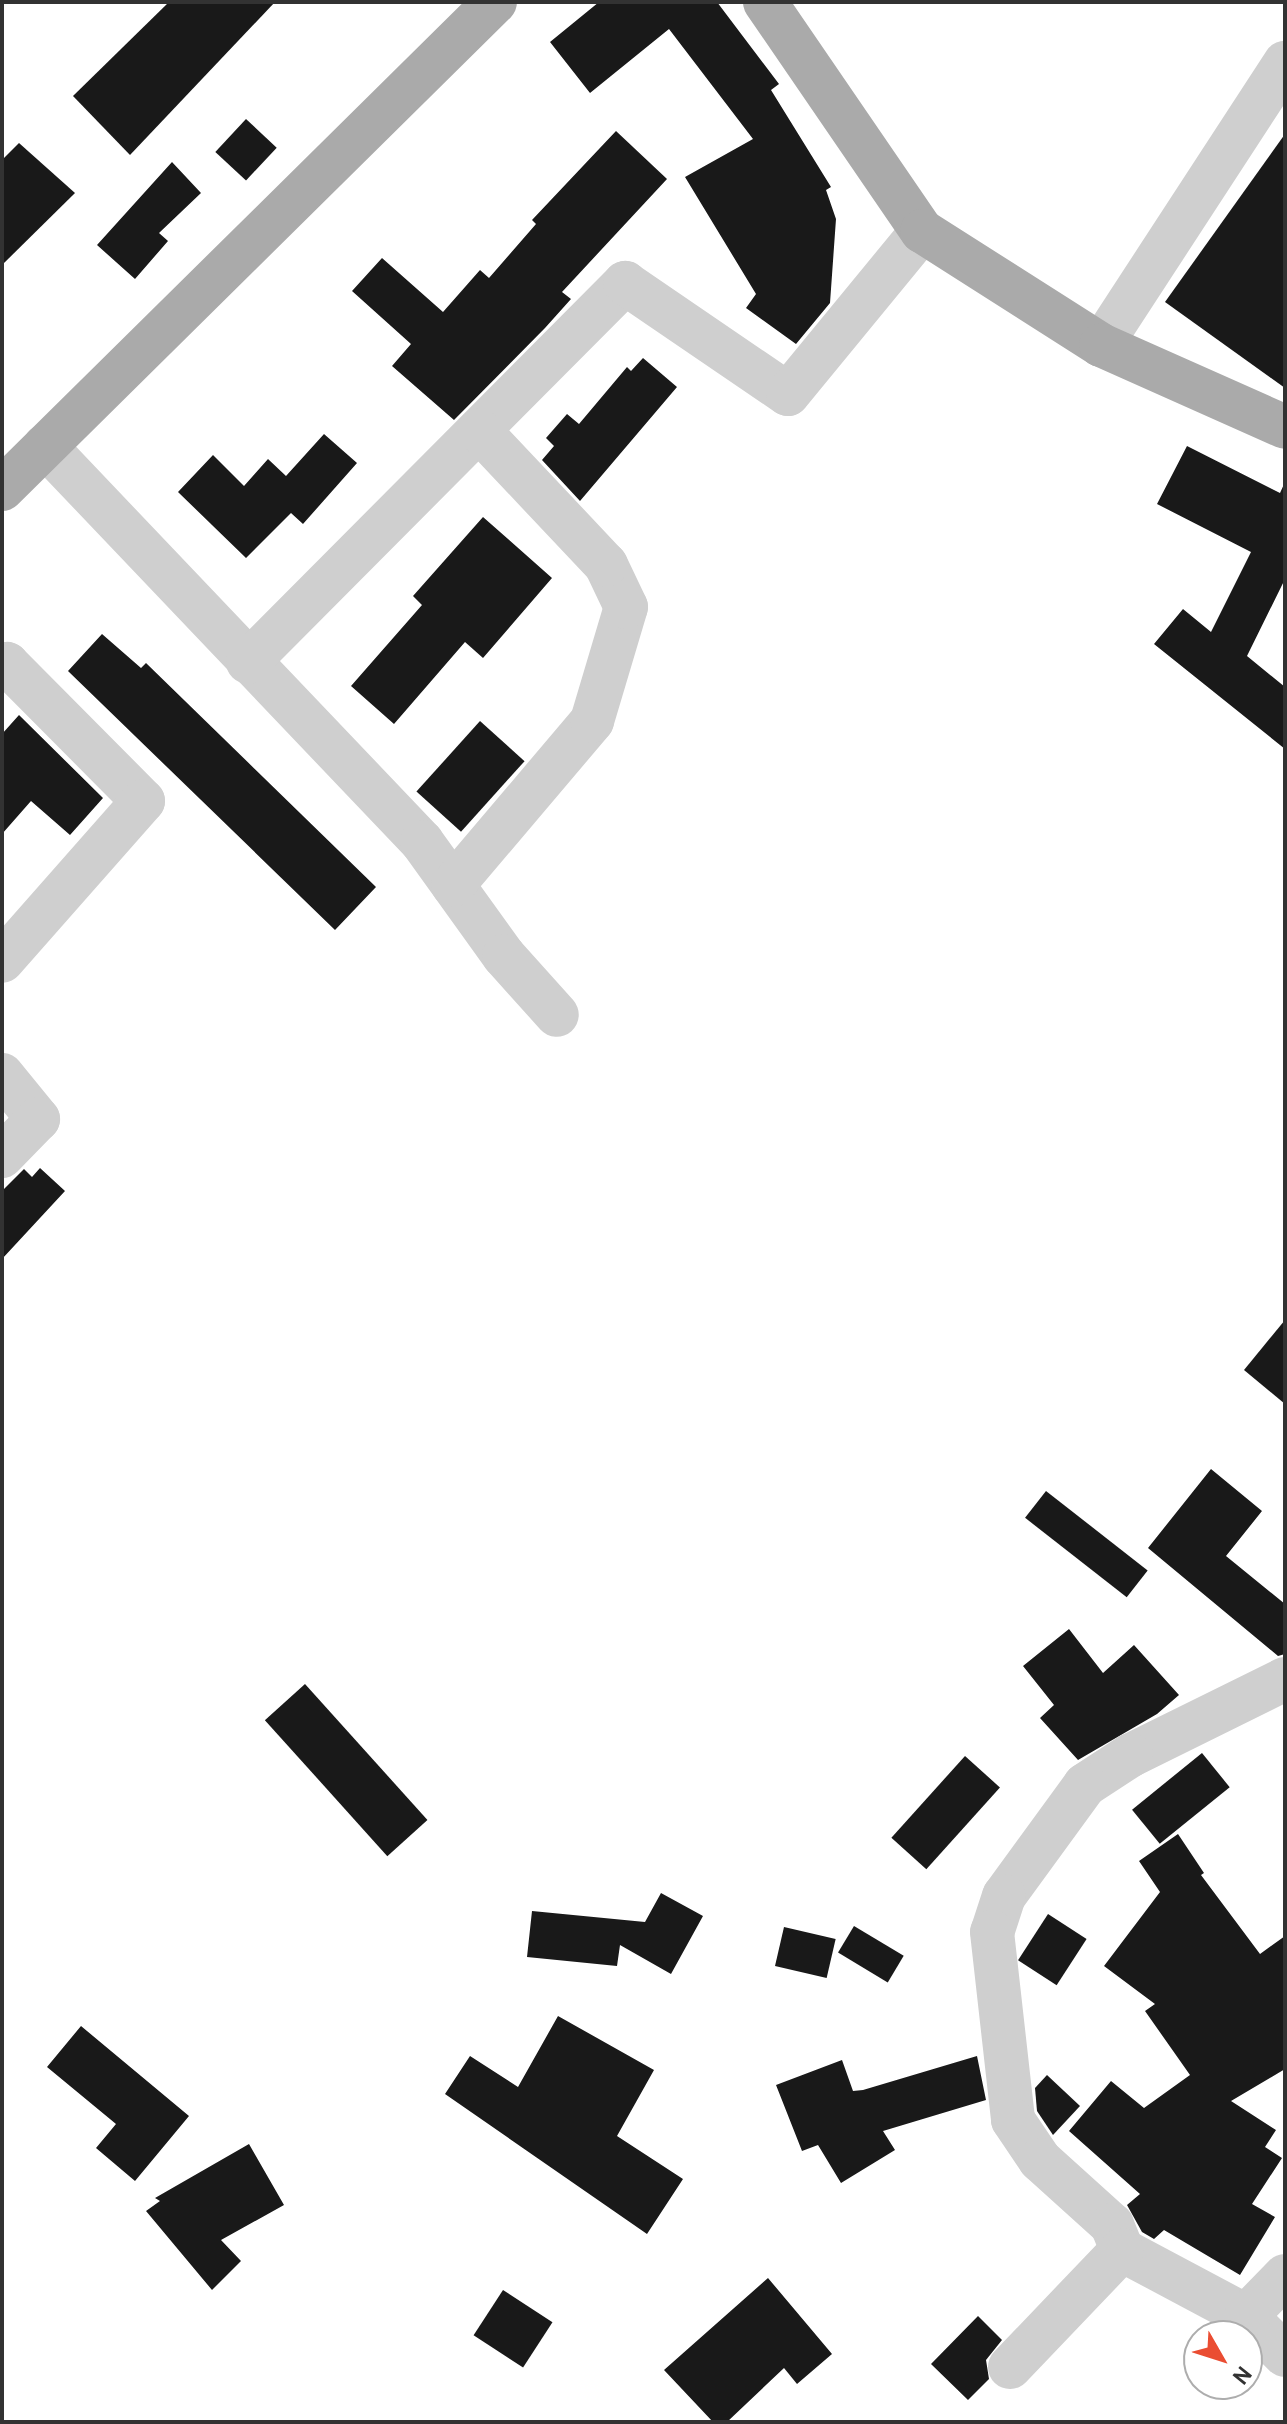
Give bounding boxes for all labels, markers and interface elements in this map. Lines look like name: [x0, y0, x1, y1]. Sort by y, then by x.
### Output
north arrow: [1183, 2320, 1263, 2400]
text: N: [1225, 2360, 1256, 2389]

